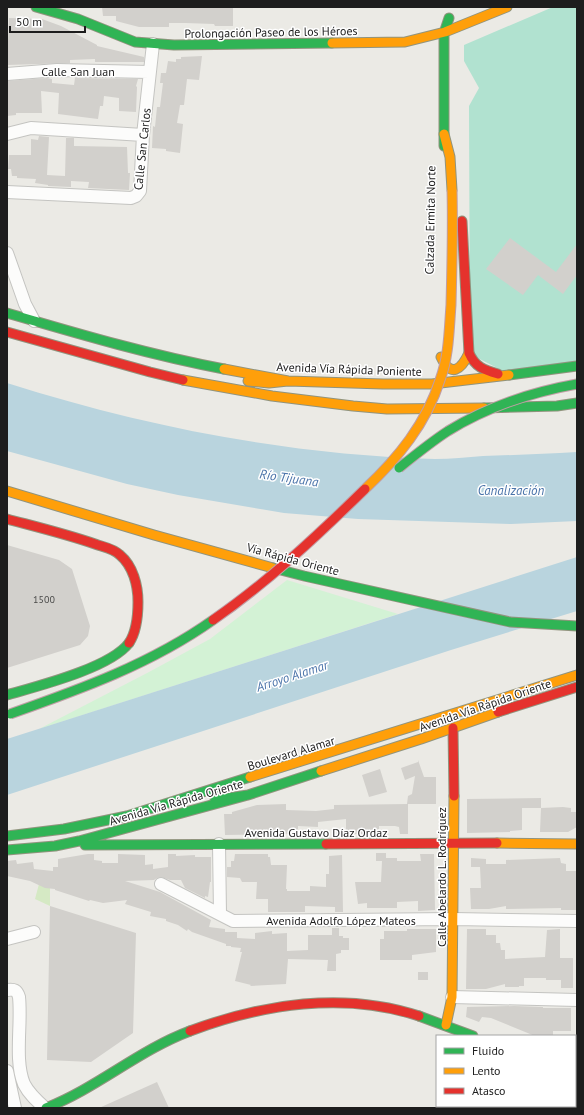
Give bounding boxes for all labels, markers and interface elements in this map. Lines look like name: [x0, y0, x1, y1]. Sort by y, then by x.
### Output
scale bar: [10, 8, 85, 34]
text: 50 m: [16, 14, 42, 29]
street label: Prolongación Paseo de los Héroes: [184, 23, 358, 41]
street label: Calle San Juan: [41, 64, 115, 79]
street label: Calle San Carlos: [130, 107, 154, 191]
street label: Calzada Ermita Norte: [422, 166, 438, 274]
street label: Avenida Vía Rápida Poniente: [276, 359, 422, 379]
water label: Río Tijuana: [258, 465, 320, 491]
water label: Canalización: [478, 482, 545, 499]
street label: Vía Rápida Oriente: [244, 539, 341, 579]
house number: 1500: [33, 593, 55, 606]
water label: Arroyo Alamar: [253, 656, 331, 696]
street label: Avenida Vía Rápida Oriente: [417, 675, 553, 735]
street label: Boulevard Alamar: [245, 733, 337, 773]
street label: Avenida Vía Rápida Oriente: [107, 776, 245, 828]
street label: Calle Abelardo L. Rodríguez: [434, 807, 449, 947]
street label: Avenida Gustavo Díaz Ordaz: [244, 825, 388, 840]
street label: Avenida Adolfo López Mateos: [266, 913, 416, 928]
legend: [436, 1035, 576, 1107]
text: Fluido: [472, 1043, 504, 1058]
text: Lento: [472, 1063, 501, 1078]
text: Atasco: [472, 1083, 505, 1098]

